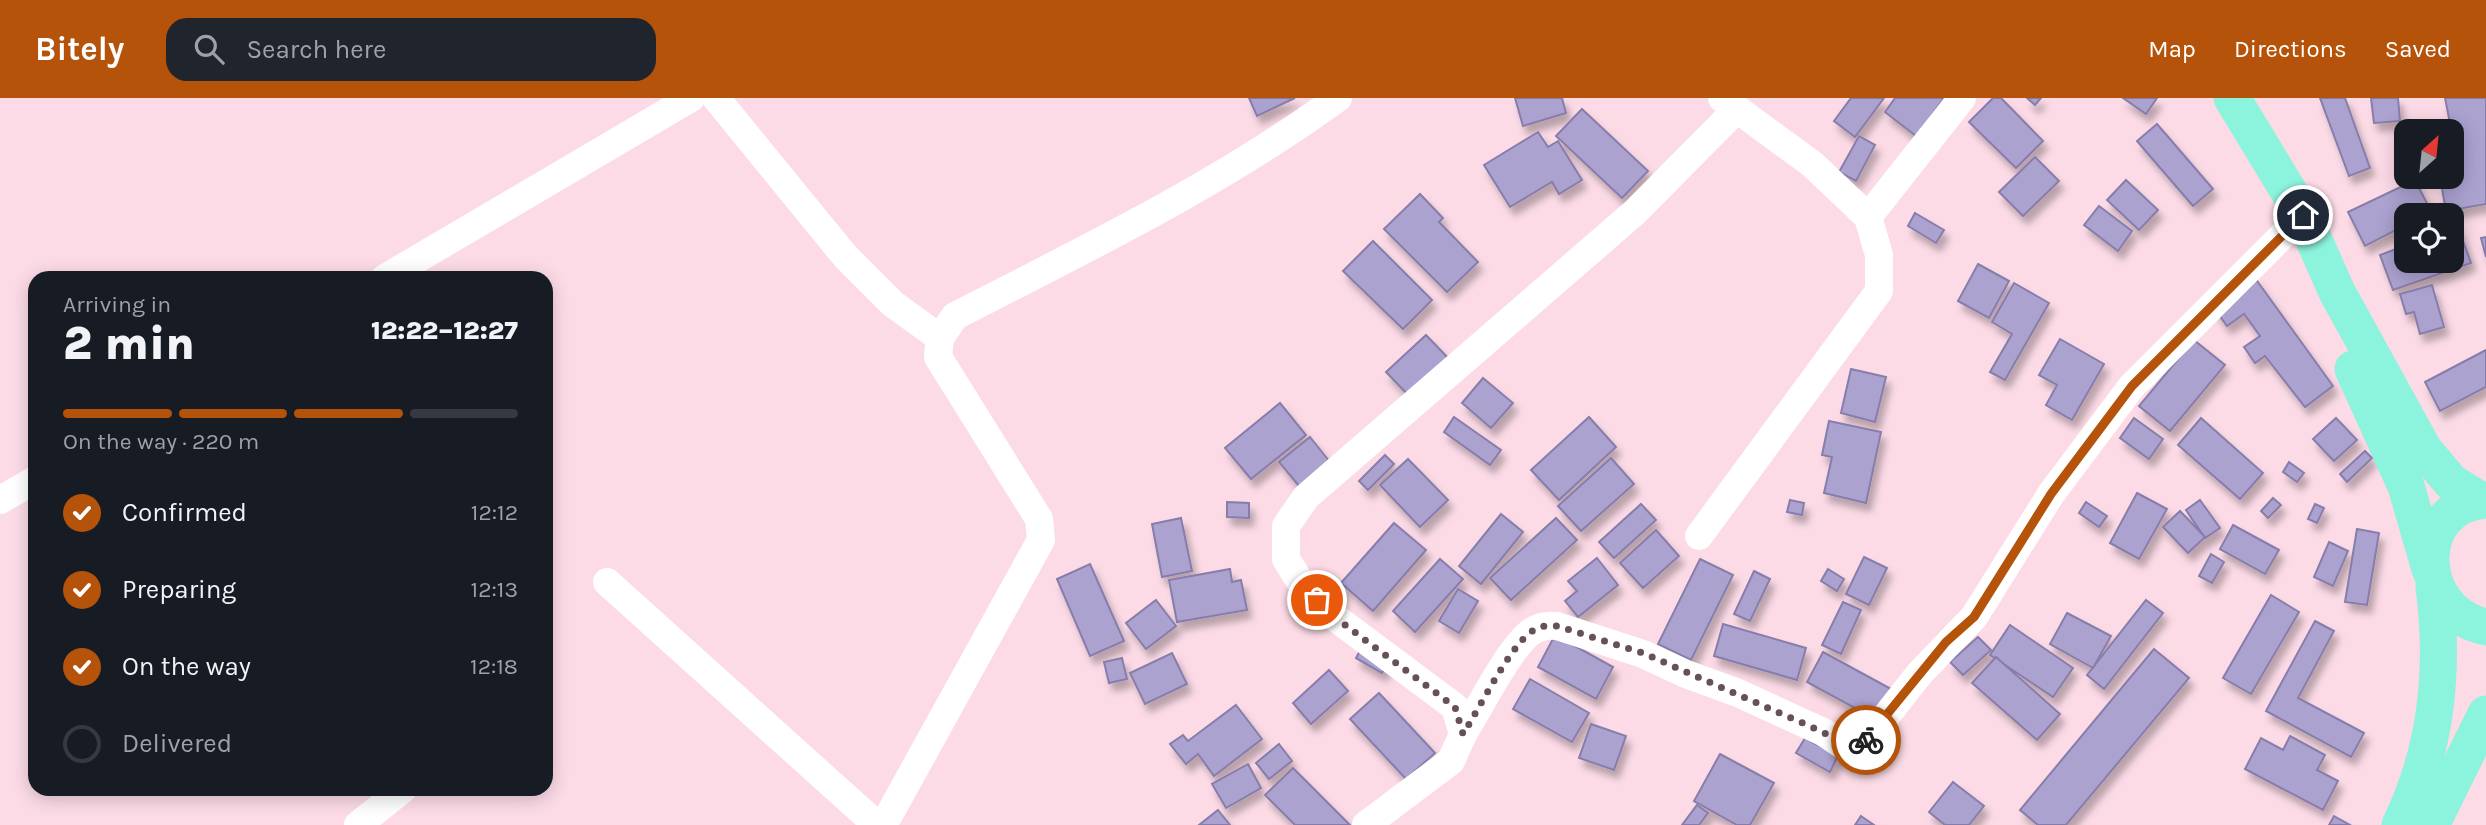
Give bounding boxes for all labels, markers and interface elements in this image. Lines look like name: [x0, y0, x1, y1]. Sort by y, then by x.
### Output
search box: [166, 18, 656, 81]
text: Bitely: [35, 30, 124, 68]
icon: search: [190, 30, 228, 68]
text: Search here: [246, 34, 386, 65]
text: Map: [2148, 35, 2196, 63]
text: Directions: [2234, 35, 2347, 63]
text: Saved: [2385, 35, 2451, 63]
north arrow: [2394, 119, 2464, 189]
map controls: [2394, 119, 2464, 273]
pin: [2273, 185, 2333, 245]
icon: home: [2284, 196, 2322, 234]
button: locate: [2394, 203, 2464, 273]
text: Arriving in: [63, 291, 171, 318]
text: 12:22–12:27: [371, 315, 518, 346]
text: 2 min: [63, 317, 195, 371]
text: On the way · 220 m: [63, 428, 259, 455]
icon: check: [63, 494, 101, 532]
text: Confirmed: [122, 497, 247, 528]
text: 12:12: [471, 499, 518, 526]
pin: [1287, 570, 1347, 630]
icon: check: [63, 571, 101, 609]
text: Preparing: [122, 574, 236, 605]
text: 12:13: [471, 576, 518, 603]
icon: bag: [1298, 581, 1336, 619]
icon: check: [63, 648, 101, 686]
text: On the way: [122, 651, 251, 682]
text: 12:18: [470, 653, 518, 680]
courier: [1831, 705, 1901, 775]
icon: bike: [1847, 721, 1885, 759]
text: Delivered: [122, 728, 232, 759]

